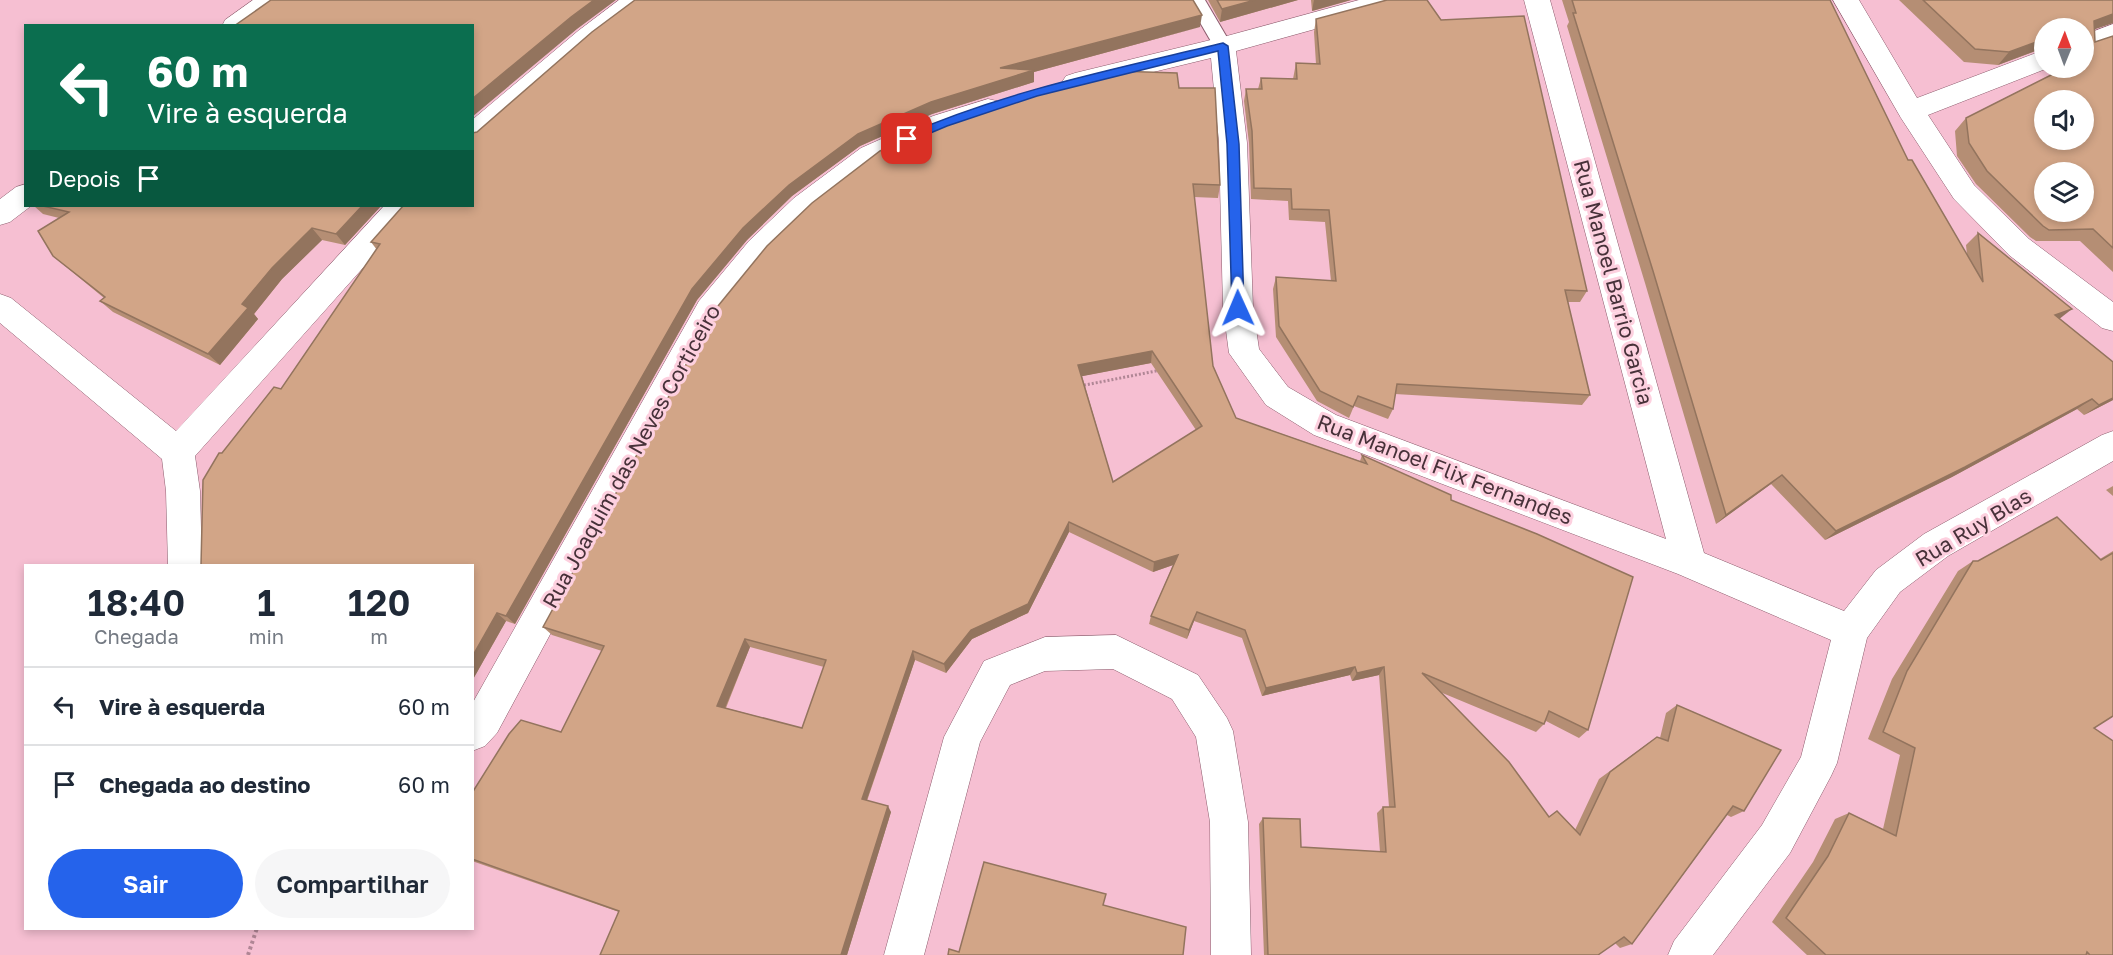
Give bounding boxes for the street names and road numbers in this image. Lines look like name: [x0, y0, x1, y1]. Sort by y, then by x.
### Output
street label: Rua Manoel Barrio Garcia: [1569, 157, 1659, 407]
street label: Rua Joaquim das Neves Corticeiro: [536, 300, 726, 612]
street label: Rua Manoel Flix Fernandes: [1314, 408, 1576, 530]
street label: Rua Ruy Blas: [1910, 482, 2036, 572]

